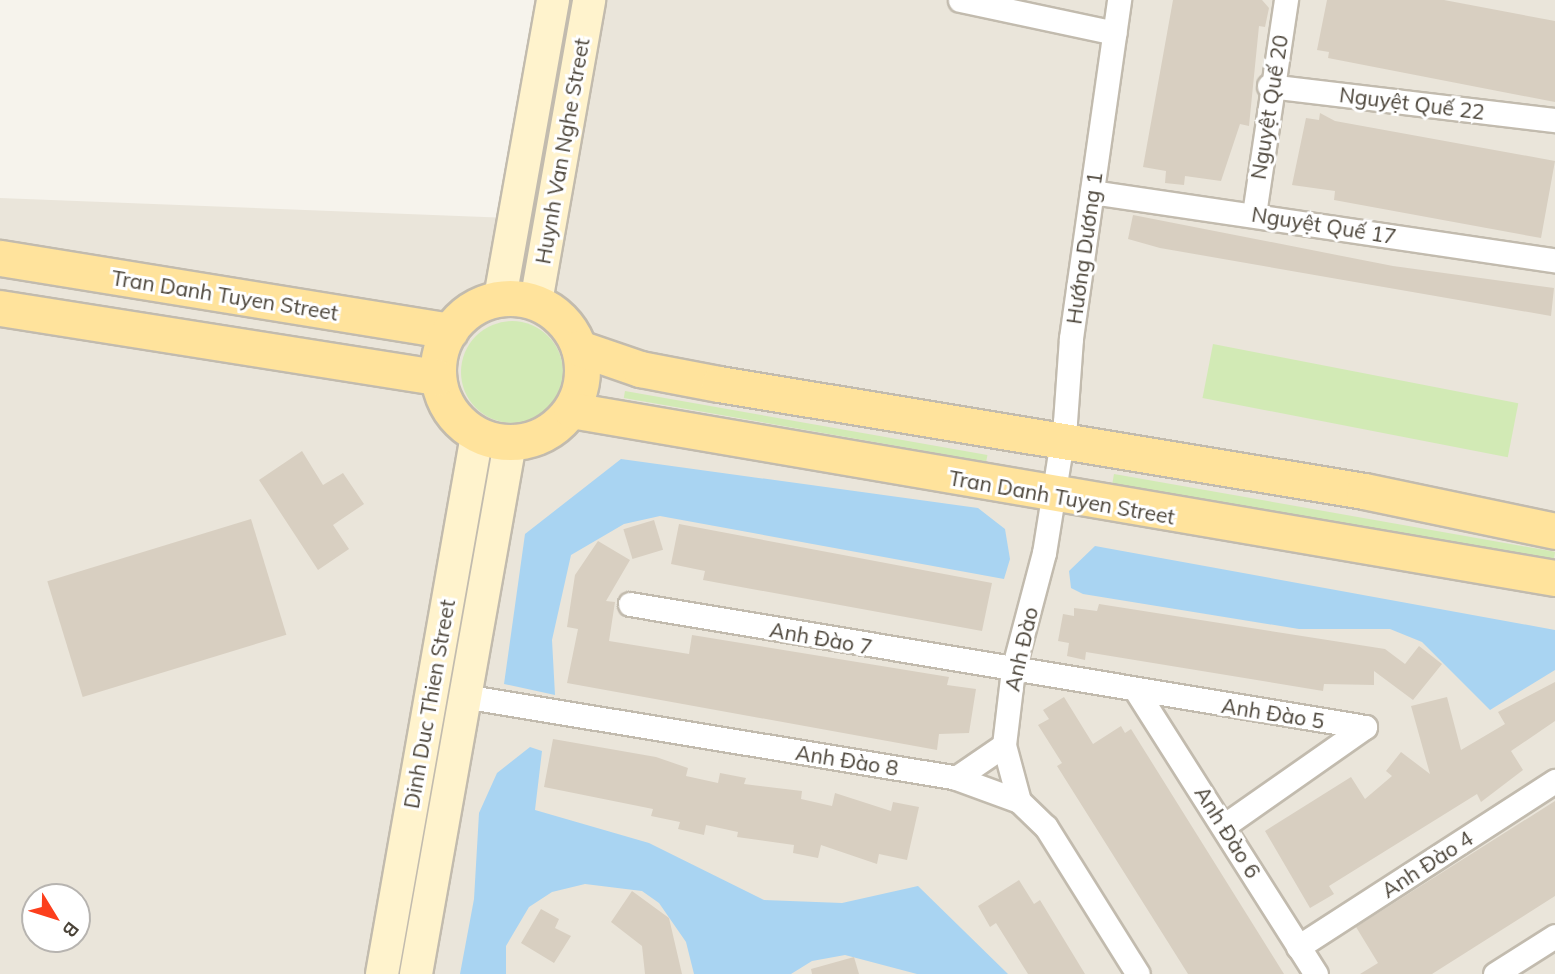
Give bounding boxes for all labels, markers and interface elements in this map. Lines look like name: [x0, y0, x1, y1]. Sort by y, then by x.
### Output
street label: Nguyệt Quế 20: [1245, 33, 1293, 181]
street label: Huynh Van Nghe Street: [530, 36, 594, 266]
street label: Nguyệt Quế 22: [1338, 82, 1486, 124]
street label: Hướng Dương 1: [1061, 170, 1107, 326]
street label: Nguyệt Quế 17: [1250, 201, 1398, 249]
street label: Tran Danh Tuyen Street: [110, 265, 340, 325]
street label: Tran Danh Tuyen Street: [947, 465, 1177, 529]
street label: Dinh Duc Thien Street: [398, 598, 460, 810]
street label: Anh Đào: [999, 604, 1043, 694]
street label: Anh Đào 7: [768, 617, 874, 659]
street label: Anh Đào 5: [1220, 692, 1326, 734]
street label: Anh Đào 8: [794, 739, 900, 781]
street label: Anh Đào 6: [1190, 781, 1266, 883]
street label: Anh Đào 4: [1377, 825, 1477, 903]
north arrow: [21, 883, 91, 953]
text: B: [57, 917, 84, 942]

